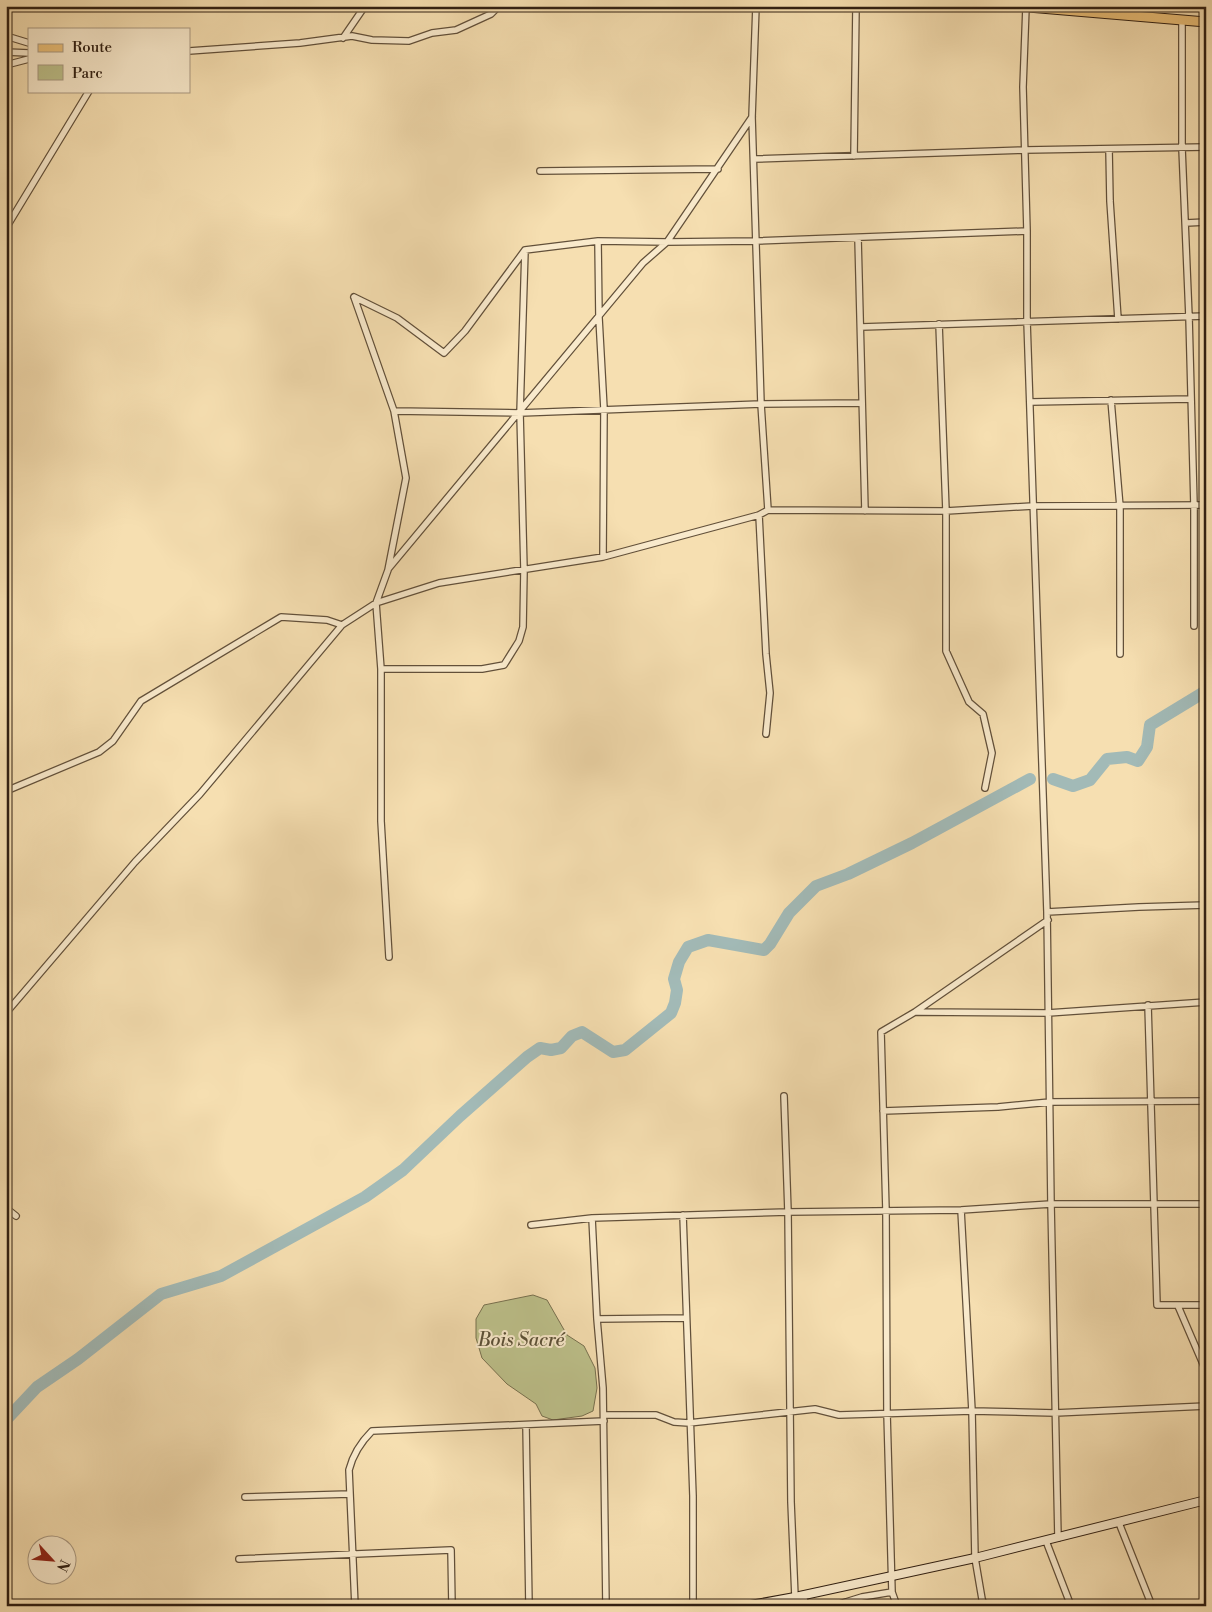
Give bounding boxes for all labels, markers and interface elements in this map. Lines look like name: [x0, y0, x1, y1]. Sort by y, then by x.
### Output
legend: [28, 28, 190, 92]
text: Route: [72, 38, 112, 57]
text: Parc: [72, 64, 103, 83]
park label: Bois Sacré: [477, 1328, 565, 1352]
north arrow: [28, 1534, 78, 1584]
text: N: [52, 1556, 73, 1574]

